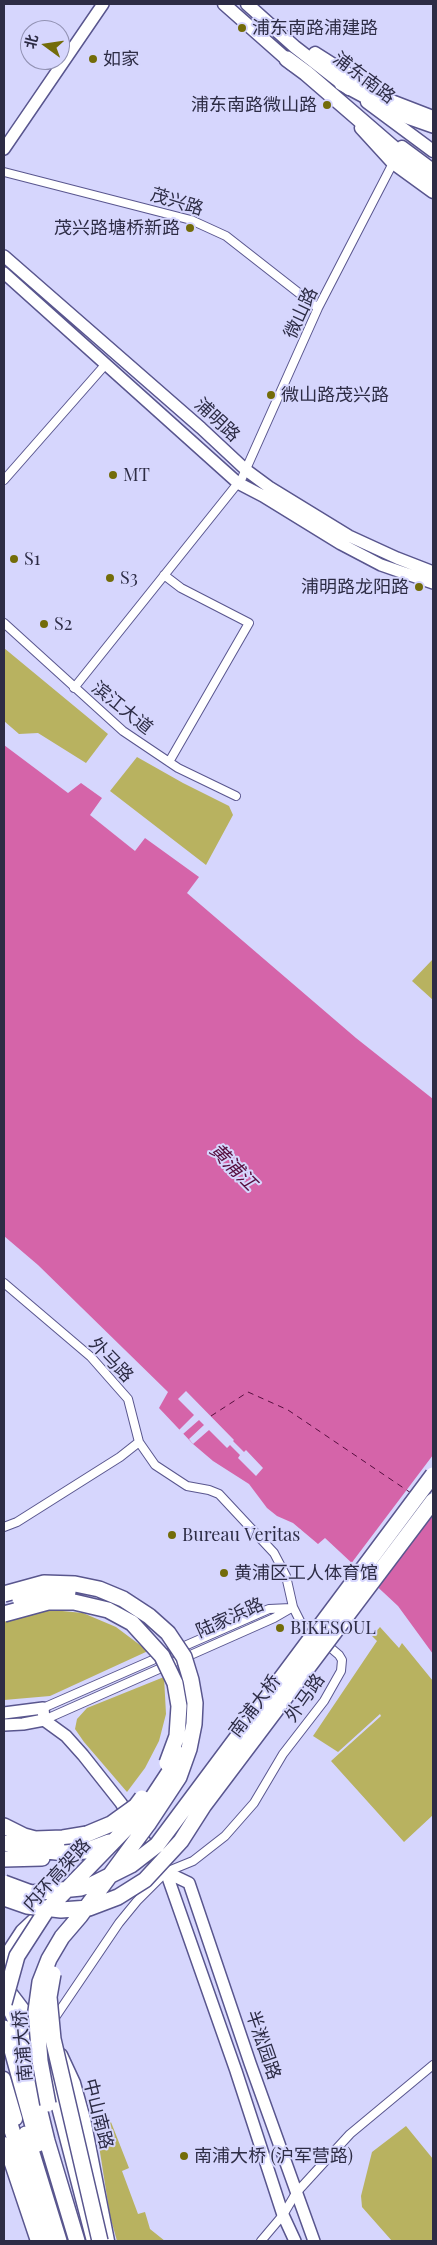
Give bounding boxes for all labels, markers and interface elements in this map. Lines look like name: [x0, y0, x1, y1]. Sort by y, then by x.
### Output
place label: 浦东南路浦建路: [252, 17, 378, 39]
north arrow: [20, 20, 70, 70]
marker: 浦东南路浦建路: [236, 22, 248, 34]
text: 北: [20, 32, 42, 51]
place label: 如家: [103, 48, 139, 70]
street label: 浦东南路: [329, 48, 399, 108]
marker: 如家: [87, 53, 99, 65]
place label: 浦东南路微山路: [191, 94, 317, 116]
marker: 浦东南路微山路: [321, 99, 333, 111]
street label: 茂兴路: [148, 184, 206, 220]
place label: 茂兴路塘桥新路: [54, 217, 180, 239]
marker: 茂兴路塘桥新路: [184, 222, 196, 234]
street label: 微山路: [280, 284, 322, 342]
place label: 微山路茂兴路: [281, 384, 389, 406]
marker: 微山路茂兴路: [265, 389, 277, 401]
street label: 浦明路: [190, 394, 244, 446]
place label: MT: [123, 464, 150, 486]
marker: MT: [107, 469, 119, 481]
place label: S1: [24, 548, 40, 570]
marker: S1: [8, 553, 20, 565]
place label: S3: [120, 567, 138, 589]
marker: S3: [104, 572, 116, 584]
place label: 浦明路龙阳路: [301, 576, 409, 598]
marker: 浦明路龙阳路: [413, 581, 425, 593]
place label: S2: [54, 613, 72, 635]
marker: S2: [38, 618, 50, 630]
street label: 滨江大道: [87, 677, 157, 739]
water label: 黄浦江: [205, 1139, 261, 1195]
street label: 外马路: [84, 1333, 138, 1387]
place label: Bureau Veritas: [182, 1524, 300, 1546]
marker: Bureau Veritas: [166, 1529, 178, 1541]
place label: 黄浦区工人体育馆: [234, 1562, 378, 1584]
marker: 黄浦区工人体育馆: [218, 1567, 230, 1579]
street label: 陆家浜路: [193, 1593, 267, 1643]
place label: BIKESOUL: [290, 1617, 376, 1639]
marker: BIKESOUL: [274, 1622, 286, 1634]
street label: 外马路: [281, 1670, 329, 1726]
street label: 南浦大桥: [225, 1671, 285, 1741]
street label: 内环高架路: [19, 1834, 95, 1916]
street label: 半淞园路: [241, 2007, 285, 2083]
street label: 南浦大桥: [9, 2009, 37, 2083]
street label: 中山南路: [79, 2076, 117, 2152]
place label: 南浦大桥 (沪军营路): [194, 2145, 353, 2167]
marker: 南浦大桥 (沪军营路): [178, 2150, 190, 2162]

